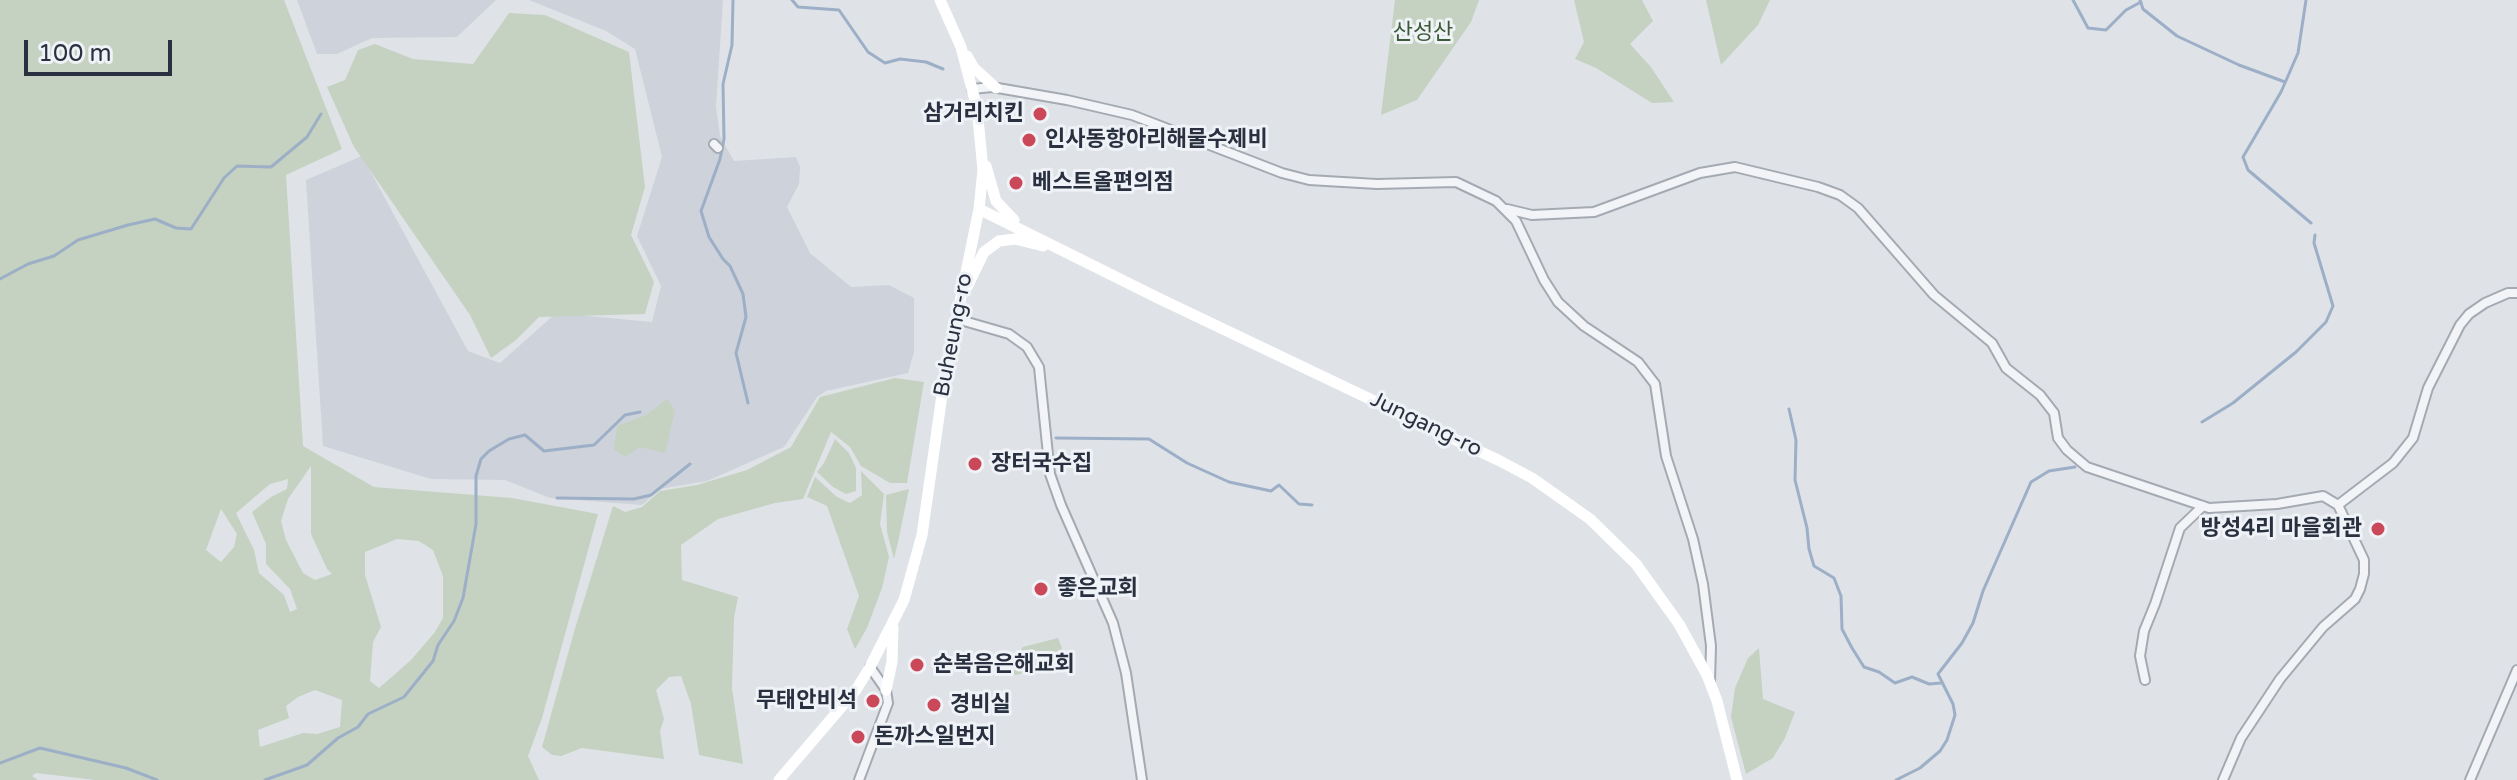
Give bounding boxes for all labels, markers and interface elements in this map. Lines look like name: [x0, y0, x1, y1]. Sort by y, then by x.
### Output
park label: 산성산: [1393, 20, 1453, 46]
scale bar: [28, 24, 176, 74]
text: 100 m: [38, 39, 112, 68]
place label: 삼거리치킨: [923, 101, 1024, 127]
marker: 삼거리치킨: [1031, 105, 1049, 123]
place label: 인사동항아리해물수제비: [1045, 127, 1268, 153]
marker: 인사동항아리해물수제비: [1020, 131, 1038, 149]
place label: 베스트올편의점: [1032, 170, 1174, 196]
marker: 베스트올편의점: [1007, 174, 1025, 192]
street label: Buheung-ro: [929, 271, 979, 399]
street label: Jungang-ro: [1366, 387, 1486, 463]
place label: 장터국수집: [991, 451, 1092, 477]
marker: 장터국수집: [966, 455, 984, 473]
place label: 방성4리 마을회관: [2201, 516, 2362, 542]
marker: 방성4리 마을회관: [2369, 520, 2387, 538]
place label: 좋은교회: [1057, 576, 1138, 602]
marker: 좋은교회: [1032, 580, 1050, 598]
place label: 순복음은해교회: [933, 652, 1075, 678]
marker: 순복음은해교회: [908, 656, 926, 674]
place label: 무태안비석: [756, 688, 857, 714]
marker: 무태안비석: [864, 692, 882, 710]
place label: 경비실: [950, 692, 1011, 718]
marker: 경비실: [925, 696, 943, 714]
place label: 돈까스일번지: [874, 724, 995, 750]
marker: 돈까스일번지: [849, 728, 867, 746]

